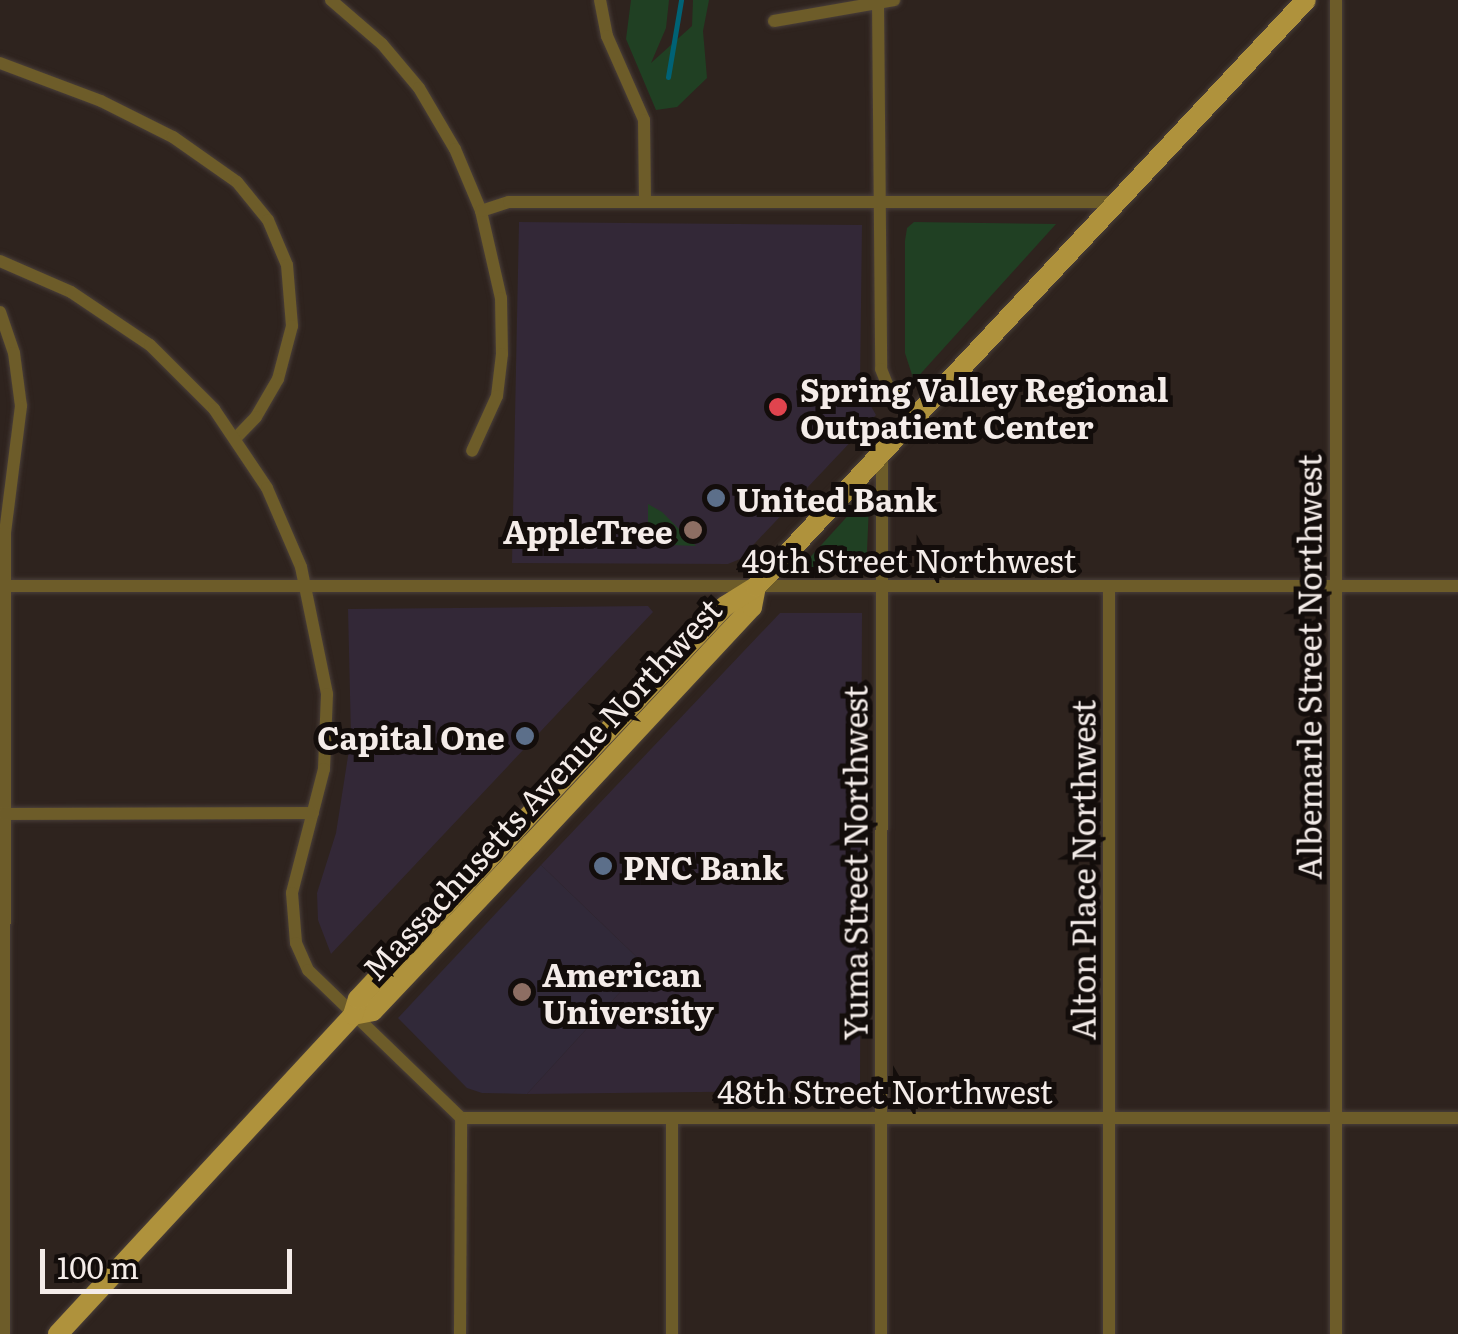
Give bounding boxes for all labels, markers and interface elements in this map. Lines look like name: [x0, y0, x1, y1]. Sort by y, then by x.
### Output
place label: Spring Valley Regional Outpatient Center: [800, 370, 1168, 445]
marker: Spring Valley Regional Outpatient Center: [765, 394, 791, 420]
street label: Albemarle Street Northwest: [1289, 454, 1327, 880]
place label: United Bank: [736, 479, 937, 517]
marker: United Bank: [705, 487, 727, 509]
place label: AppleTree: [503, 511, 673, 549]
marker: AppleTree: [682, 519, 704, 541]
street label: 49th Street Northwest: [742, 540, 1076, 578]
street label: Massachusetts Avenue Northwest: [354, 589, 728, 987]
street label: Yuma Street Northwest: [835, 685, 873, 1041]
street label: Alton Place Northwest: [1063, 700, 1101, 1040]
place label: Capital One: [317, 717, 505, 755]
marker: Capital One: [514, 725, 536, 747]
place label: PNC Bank: [623, 847, 783, 885]
marker: PNC Bank: [592, 855, 614, 877]
place label: American University: [542, 955, 714, 1030]
marker: American University: [511, 981, 533, 1003]
street label: 48th Street Northwest: [717, 1071, 1053, 1109]
scale bar: [45, 1229, 298, 1291]
text: 100 m: [57, 1244, 139, 1288]

